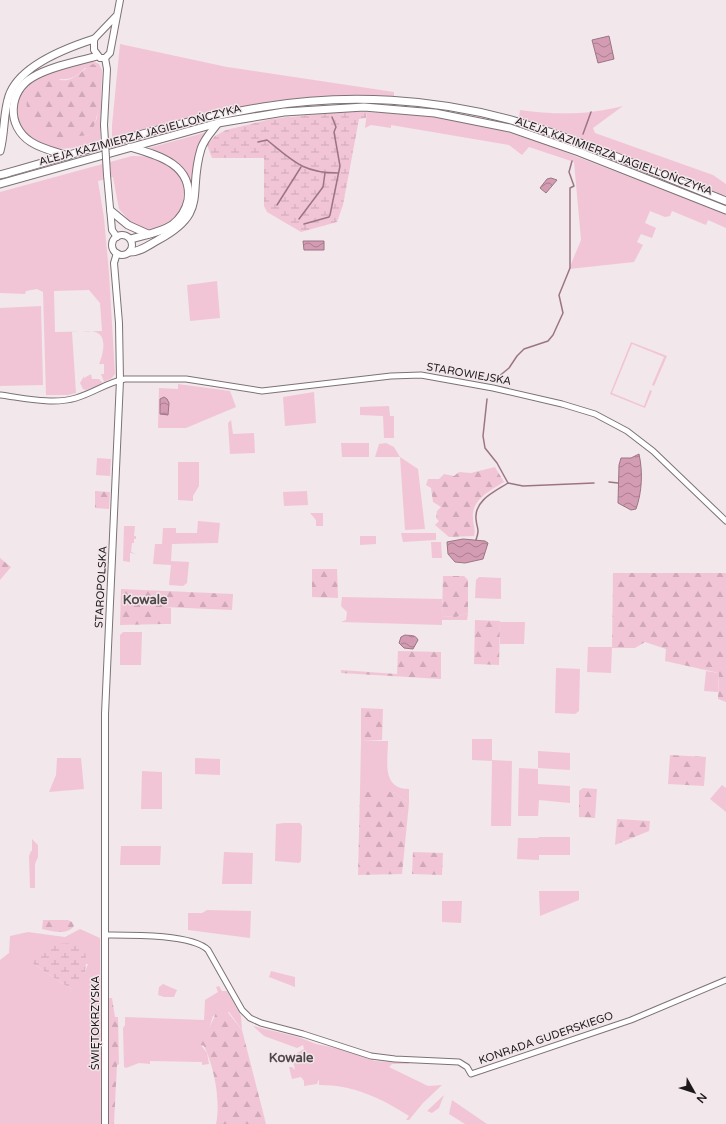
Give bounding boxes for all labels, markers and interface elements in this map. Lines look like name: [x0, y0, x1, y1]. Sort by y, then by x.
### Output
street label: ALEJA KAZIMIERZA JAGIELLOŃCZYKA: [37, 101, 243, 168]
street label: ALEJA KAZIMIERZA JAGIELLOŃCZYKA: [514, 113, 715, 198]
street label: STAROWIEJSKA: [426, 360, 512, 388]
street label: STAROPOLSKA: [92, 546, 110, 628]
district label: Kowale: [123, 592, 168, 608]
street label: ŚWIĘTOKRZYSKA: [88, 976, 102, 1070]
street label: KONRADA GUDERSKIEGO: [477, 1009, 615, 1067]
district label: Kowale: [269, 1050, 314, 1066]
north arrow: [674, 1072, 714, 1112]
text: N: [694, 1090, 709, 1106]

